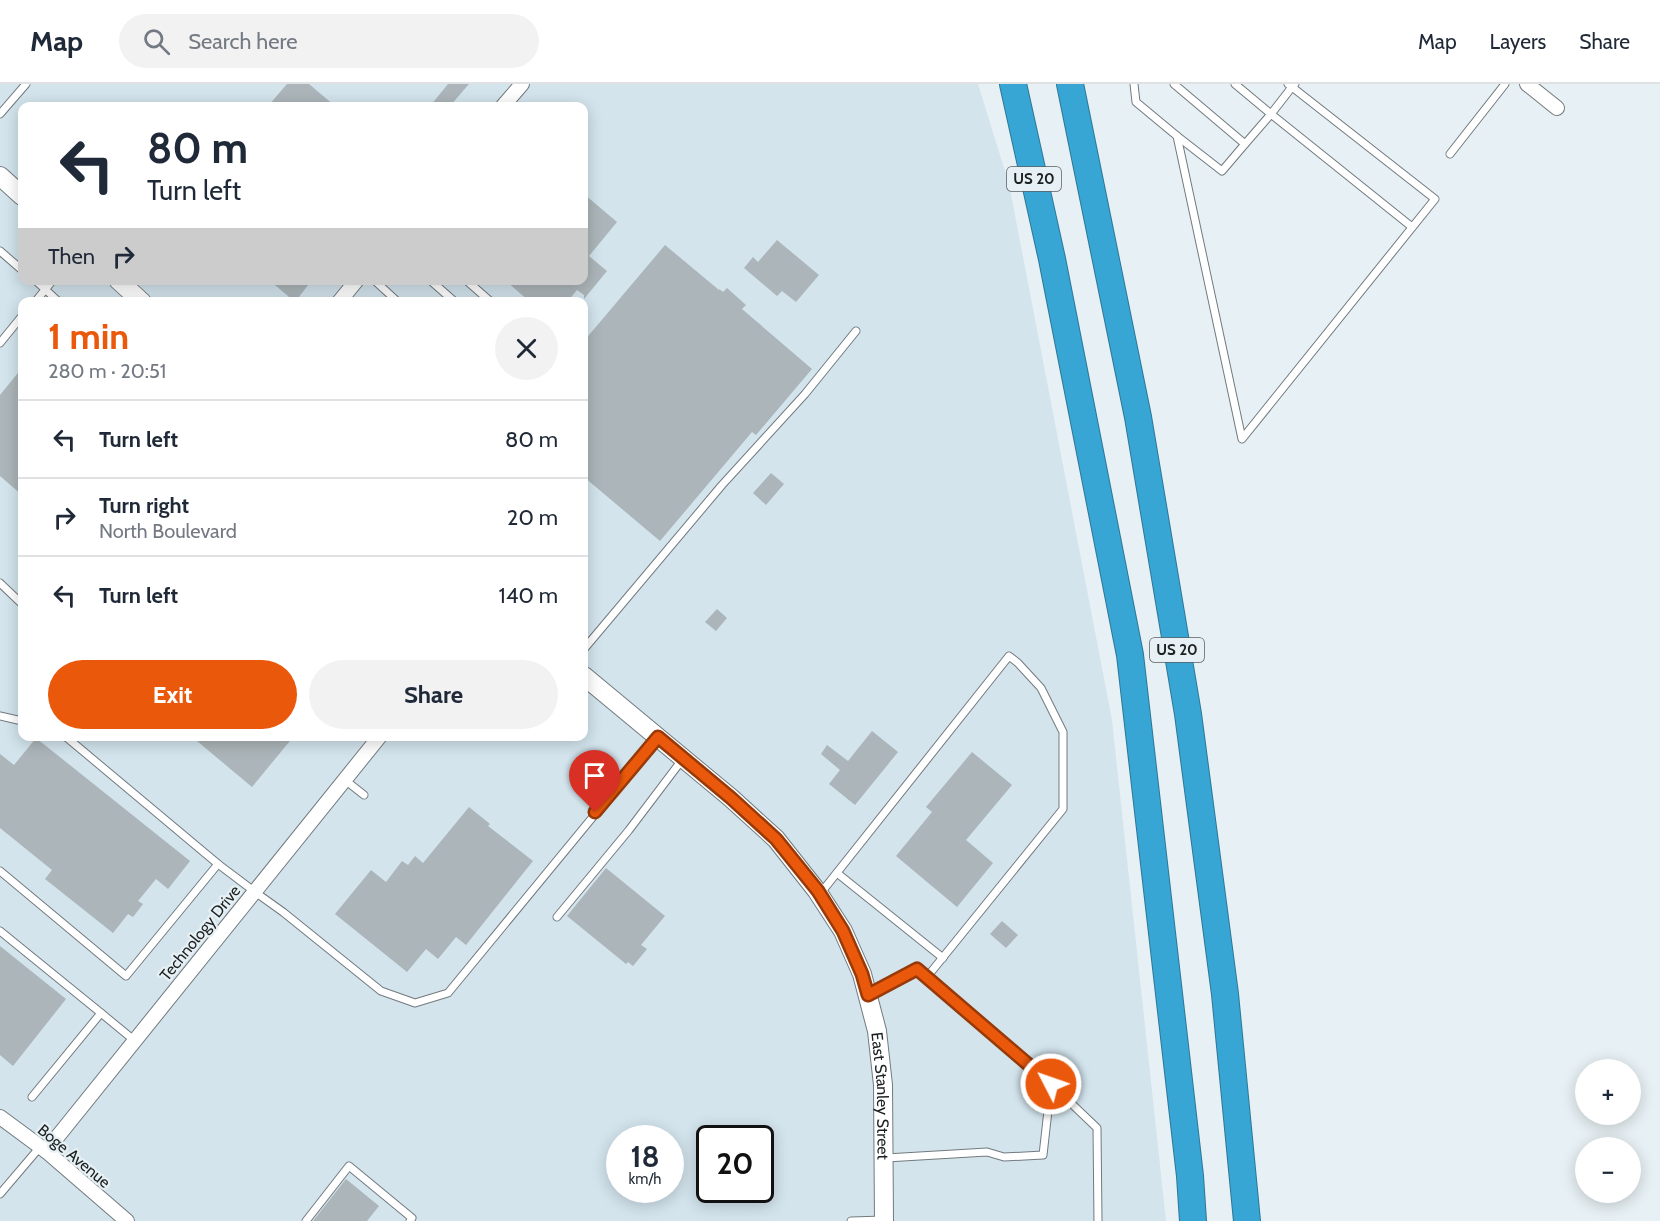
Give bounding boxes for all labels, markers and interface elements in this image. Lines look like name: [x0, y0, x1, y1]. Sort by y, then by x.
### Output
search box: [119, 14, 539, 68]
text: Map: [30, 24, 83, 58]
icon: search: [140, 25, 173, 58]
text: Search here: [188, 28, 297, 55]
text: Map: [1418, 29, 1457, 54]
text: Layers: [1490, 29, 1546, 54]
text: Share: [1579, 29, 1630, 54]
text: 80 m: [147, 122, 248, 174]
icon: left: [48, 126, 126, 204]
road number: US 20: [1007, 167, 1061, 191]
text: Turn left: [147, 174, 241, 207]
icon: right: [107, 240, 140, 273]
text: Then: [48, 243, 95, 270]
text: 1 min: [48, 314, 129, 358]
button: close: [495, 317, 558, 380]
text: 280 m · 20:51: [48, 359, 166, 383]
icon: left: [48, 423, 81, 456]
text: Turn left: [99, 426, 178, 453]
text: 80 m: [505, 426, 558, 453]
text: Turn right: [99, 492, 189, 519]
icon: right: [48, 501, 81, 534]
text: 20 m: [507, 504, 558, 531]
text: North Boulevard: [99, 519, 237, 543]
icon: left: [48, 579, 81, 612]
text: Turn left: [99, 582, 178, 609]
text: 140 m: [499, 582, 558, 609]
road number: US 20: [1150, 638, 1204, 662]
button: Exit: [48, 660, 297, 729]
button: Share: [309, 660, 558, 729]
pin: [569, 750, 620, 812]
icon: arrive: [578, 759, 611, 792]
street label: Technology Drive: [156, 881, 244, 985]
street label: East Stanley Street: [868, 1031, 893, 1161]
position arrow: [1019, 1052, 1083, 1116]
map controls: [1575, 1059, 1641, 1203]
button: +: [1575, 1059, 1641, 1125]
street label: Boge Avenue: [34, 1120, 114, 1192]
speed limit sign: 20: [696, 1125, 774, 1203]
button: −: [1575, 1137, 1641, 1203]
text: 18: [630, 1138, 660, 1175]
text: km/h: [629, 1170, 661, 1188]

